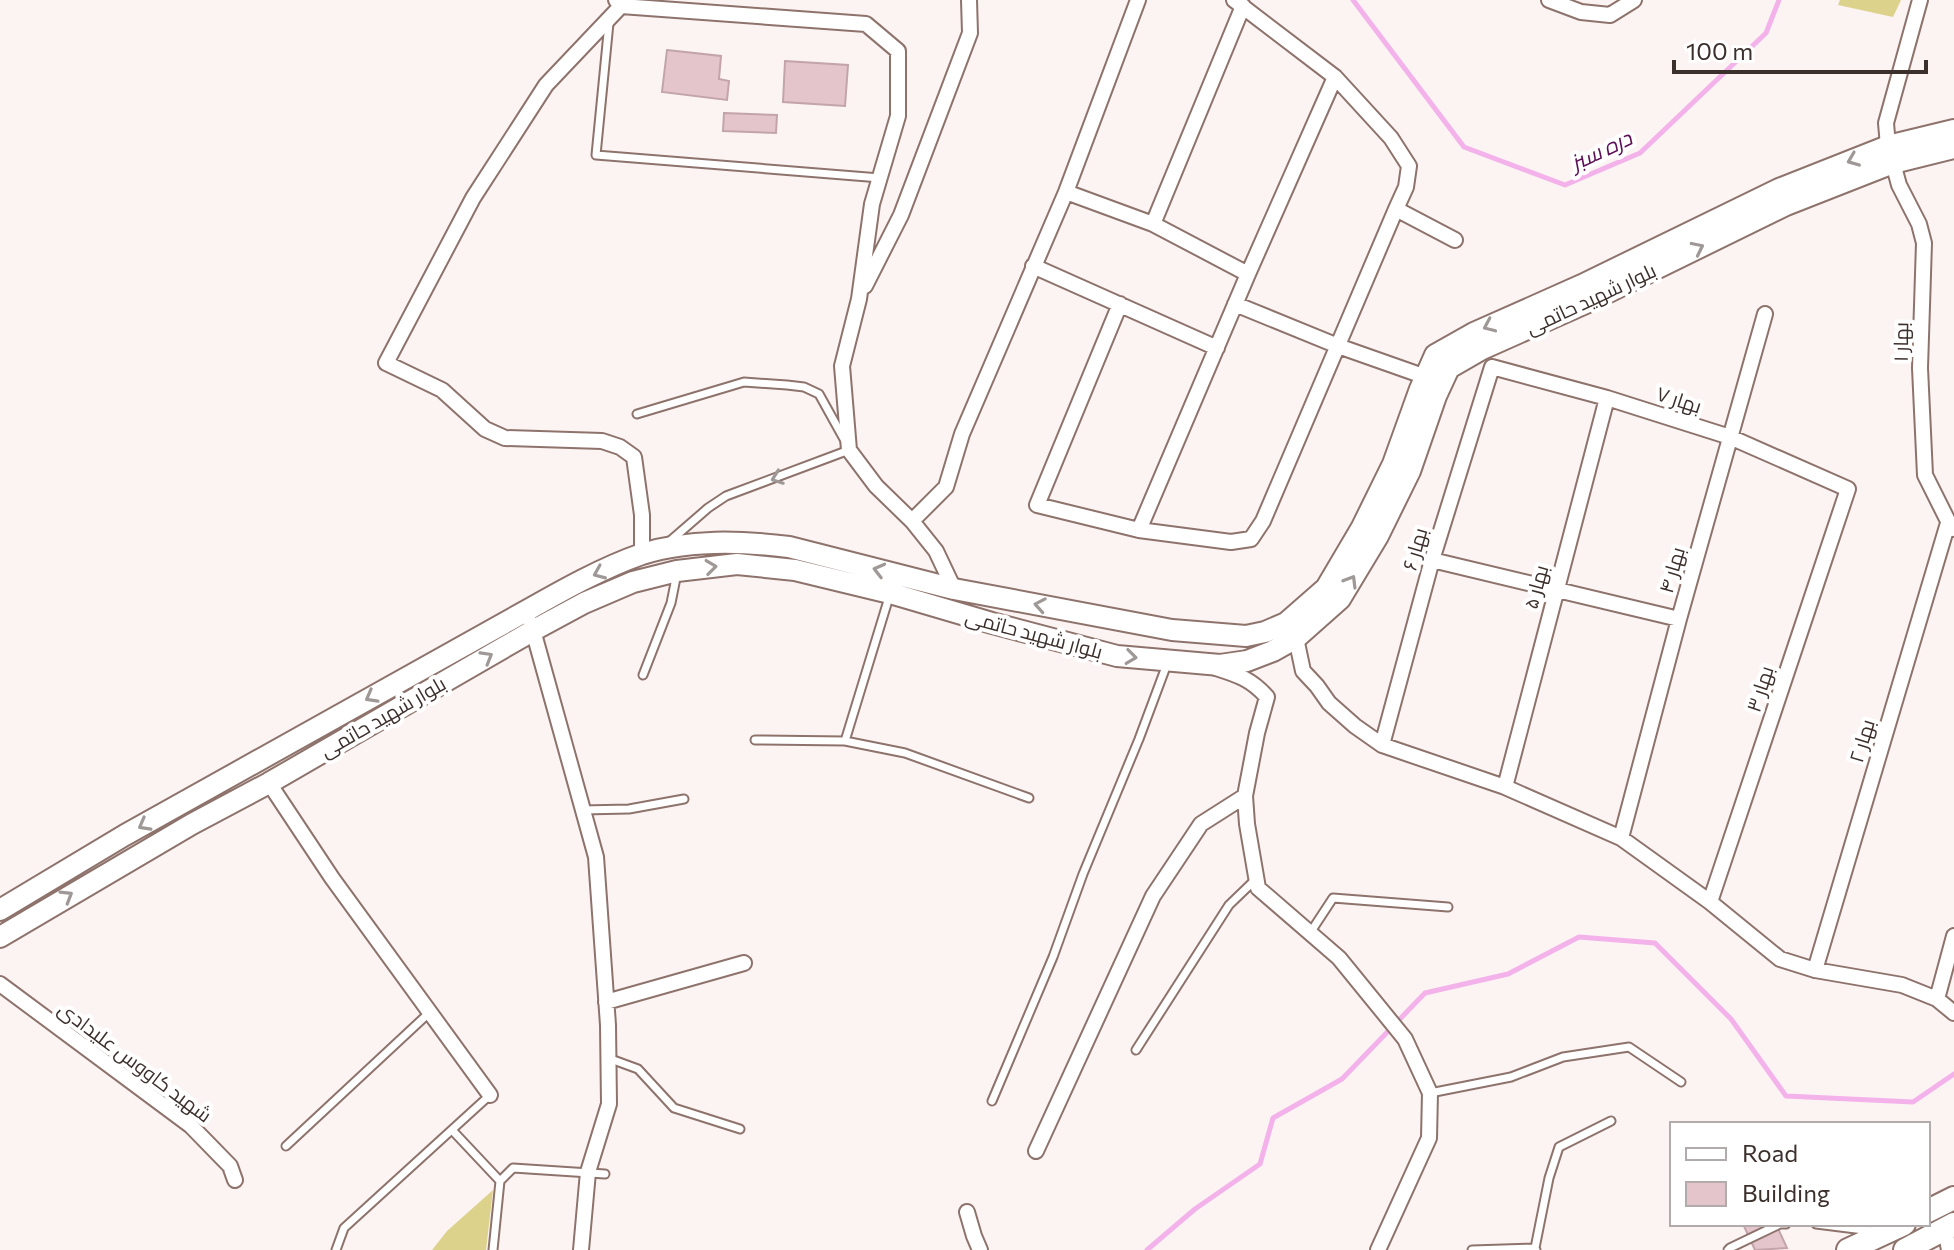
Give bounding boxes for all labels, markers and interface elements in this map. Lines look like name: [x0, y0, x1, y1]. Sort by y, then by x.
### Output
scale bar: [1674, 24, 1926, 74]
text: 100 m: [1686, 36, 1753, 65]
water label: دره سبز: [1563, 123, 1637, 177]
one-way arrow: [1847, 150, 1861, 167]
one-way arrow: [1690, 242, 1705, 258]
street label: بلوار شهید حاتمی: [1522, 257, 1660, 341]
one-way arrow: [1483, 317, 1497, 333]
street label: بهار ۱: [1888, 322, 1914, 362]
street label: بهار ۷: [1653, 381, 1705, 419]
one-way arrow: [770, 469, 784, 485]
street label: بهار ۶: [1397, 525, 1433, 573]
street label: بهار ۴: [1653, 544, 1691, 596]
one-way arrow: [704, 559, 718, 576]
one-way arrow: [872, 562, 886, 579]
street label: بهار ۵: [1518, 562, 1554, 612]
one-way arrow: [593, 564, 607, 580]
one-way arrow: [1341, 575, 1356, 590]
one-way arrow: [1033, 597, 1047, 614]
street label: بلوار شهید حاتمی: [962, 603, 1106, 665]
one-way arrow: [1124, 649, 1137, 666]
one-way arrow: [478, 651, 493, 667]
street label: بهار ۳: [1740, 663, 1780, 715]
street label: بلوار شهید حاتمی: [315, 670, 451, 764]
one-way arrow: [364, 688, 379, 703]
street label: بهار ۲: [1843, 716, 1881, 766]
one-way arrow: [138, 815, 152, 830]
one-way arrow: [58, 891, 73, 906]
street label: شهید کاووس علیدادی: [53, 996, 217, 1128]
legend: [1670, 1122, 1930, 1226]
text: Road: [1742, 1138, 1798, 1167]
text: Building: [1742, 1178, 1830, 1207]

